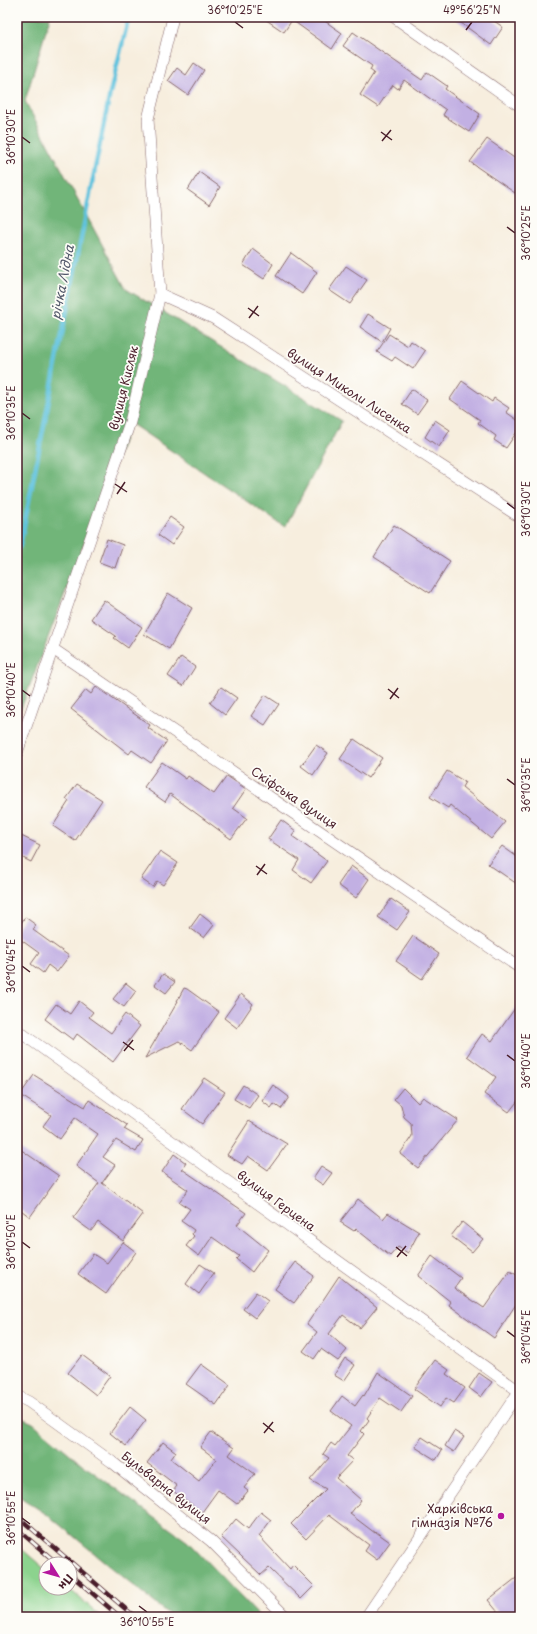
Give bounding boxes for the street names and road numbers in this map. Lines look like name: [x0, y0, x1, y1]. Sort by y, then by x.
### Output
street label: вулиця Миколи Лисенка: [284, 343, 416, 437]
street label: вулиця Кисляк: [104, 344, 142, 432]
street label: Скіфська вулиця: [248, 762, 341, 833]
street label: вулиця Герцена: [234, 1166, 320, 1235]
street label: Бульварна вулиця: [118, 1447, 215, 1528]

